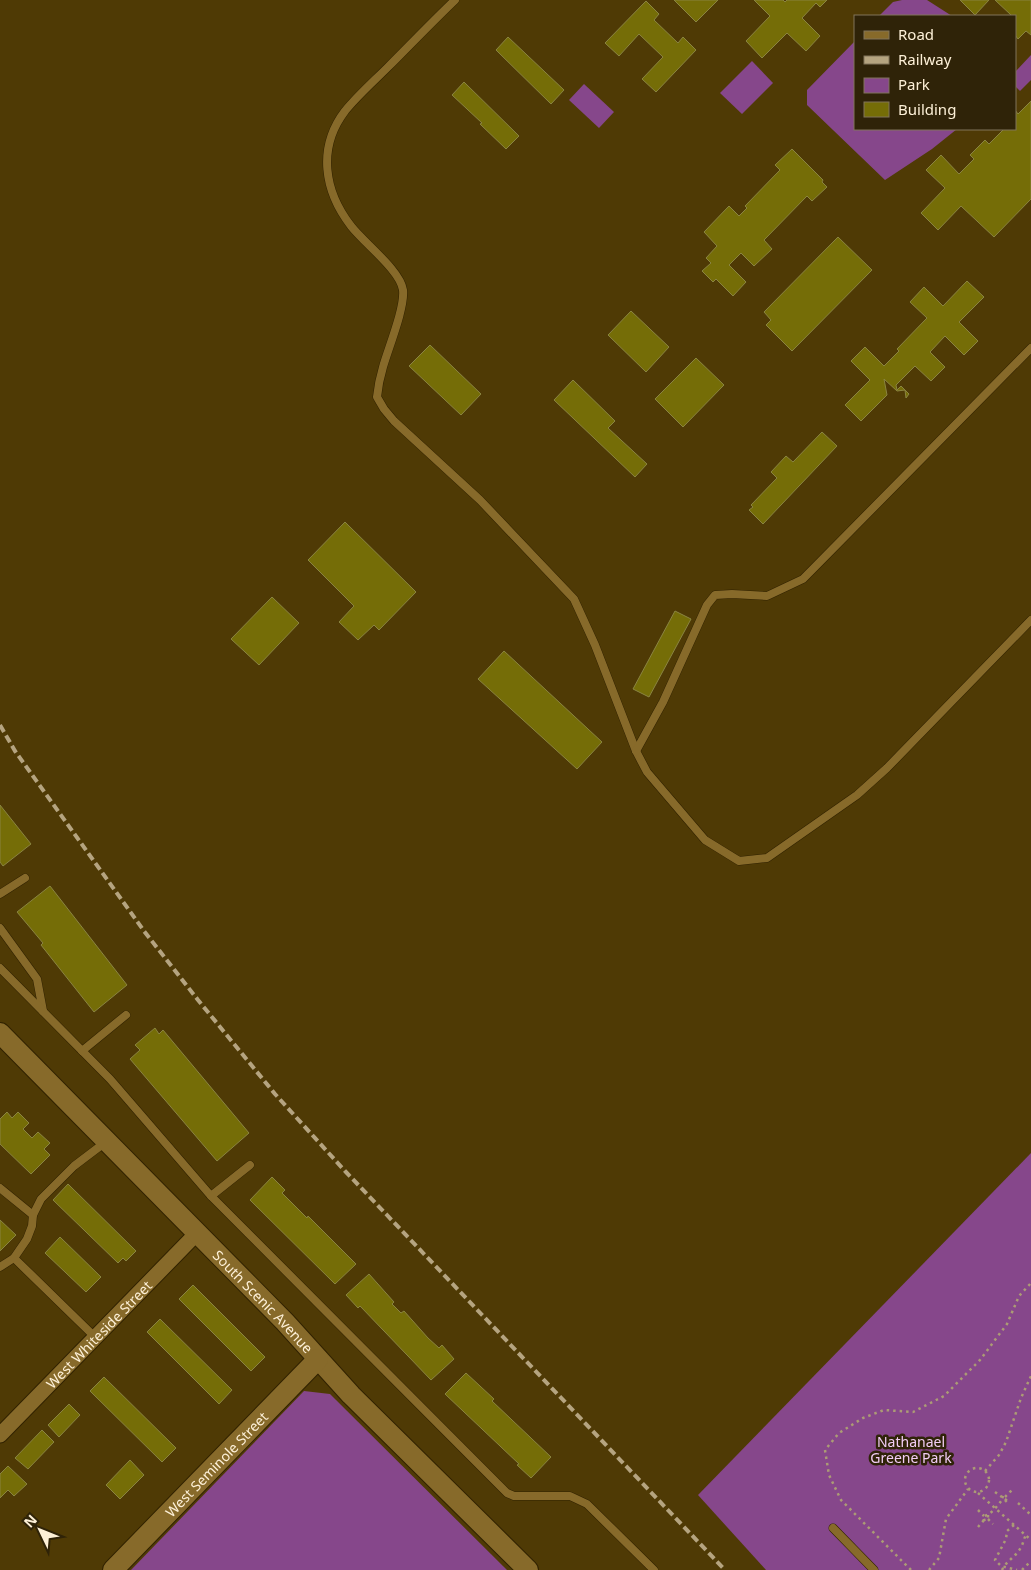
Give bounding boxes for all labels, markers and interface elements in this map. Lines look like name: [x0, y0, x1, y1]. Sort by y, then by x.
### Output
legend: [854, 15, 1016, 130]
text: Road: [898, 24, 934, 44]
text: Railway: [898, 49, 952, 69]
text: Park: [898, 74, 930, 94]
text: Building: [898, 99, 956, 119]
street label: South Scenic Avenue: [209, 1245, 318, 1357]
street label: West Whiteside Street: [41, 1276, 156, 1392]
street label: West Seminole Street: [161, 1407, 272, 1521]
park label: Nathanael Greene Park: [870, 1432, 952, 1467]
north arrow: [15, 1505, 65, 1555]
text: N: [19, 1510, 41, 1531]

